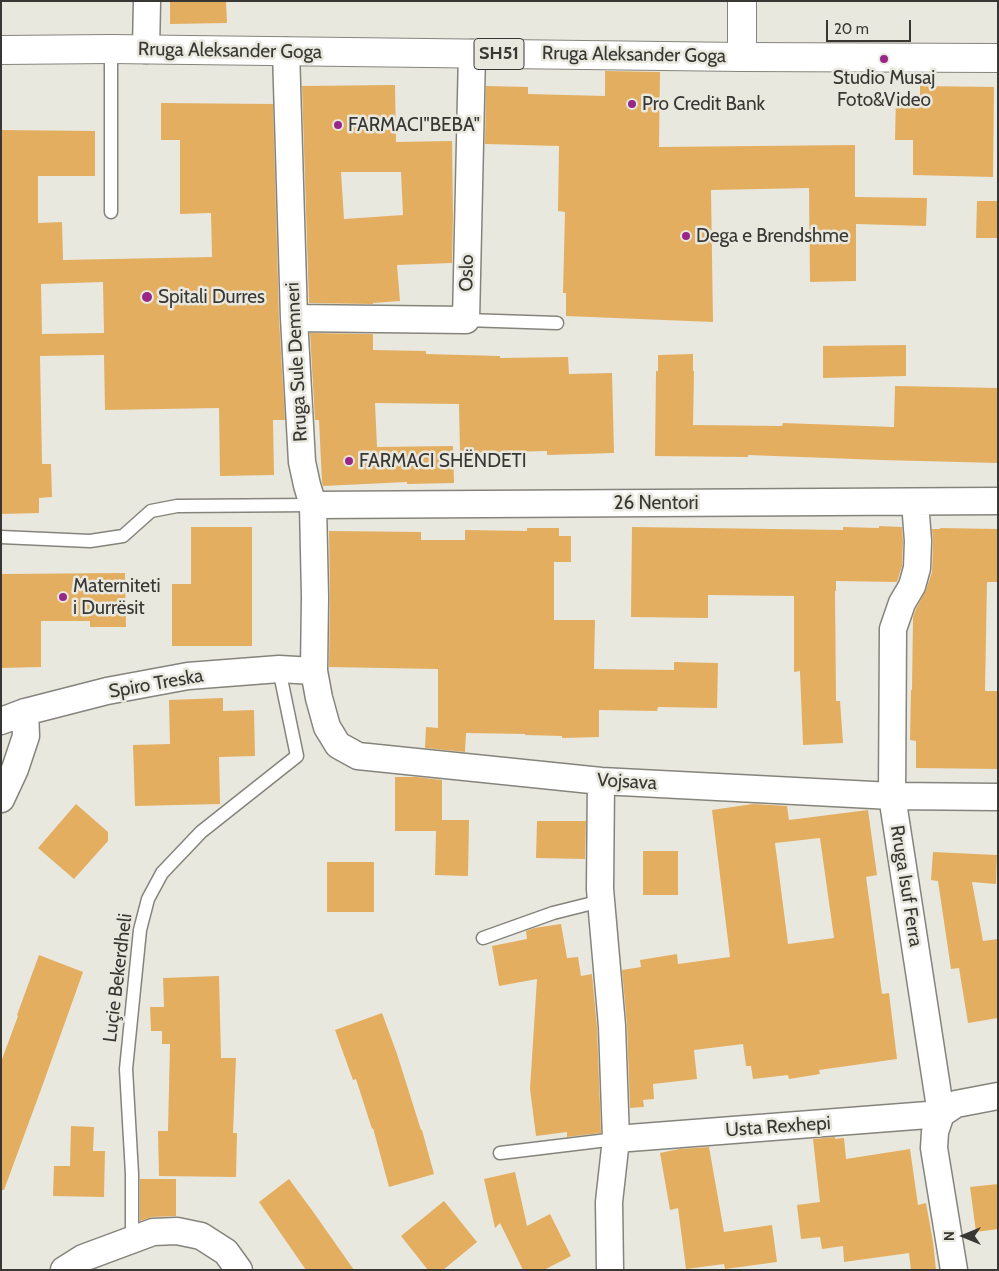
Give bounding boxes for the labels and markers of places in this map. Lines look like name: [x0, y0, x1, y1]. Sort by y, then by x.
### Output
marker: Studio Musaj Foto&Video: [878, 53, 890, 65]
place label: Studio Musaj Foto&Video: [833, 67, 935, 111]
place label: Pro Credit Bank: [642, 93, 765, 115]
marker: Pro Credit Bank: [626, 98, 638, 110]
place label: FARMACI"BEBA": [348, 114, 480, 136]
marker: FARMACI"BEBA": [332, 119, 344, 131]
place label: Dega e Brendshme: [696, 225, 849, 247]
marker: Dega e Brendshme: [680, 230, 692, 242]
place label: Spitali Durres: [158, 286, 265, 308]
marker: Spitali Durres: [140, 290, 154, 304]
place label: FARMACI SHËNDETI: [359, 450, 527, 472]
marker: FARMACI SHËNDETI: [343, 455, 355, 467]
place label: Materniteti i Durrësit: [73, 575, 160, 619]
marker: Materniteti i Durrësit: [57, 591, 69, 603]

